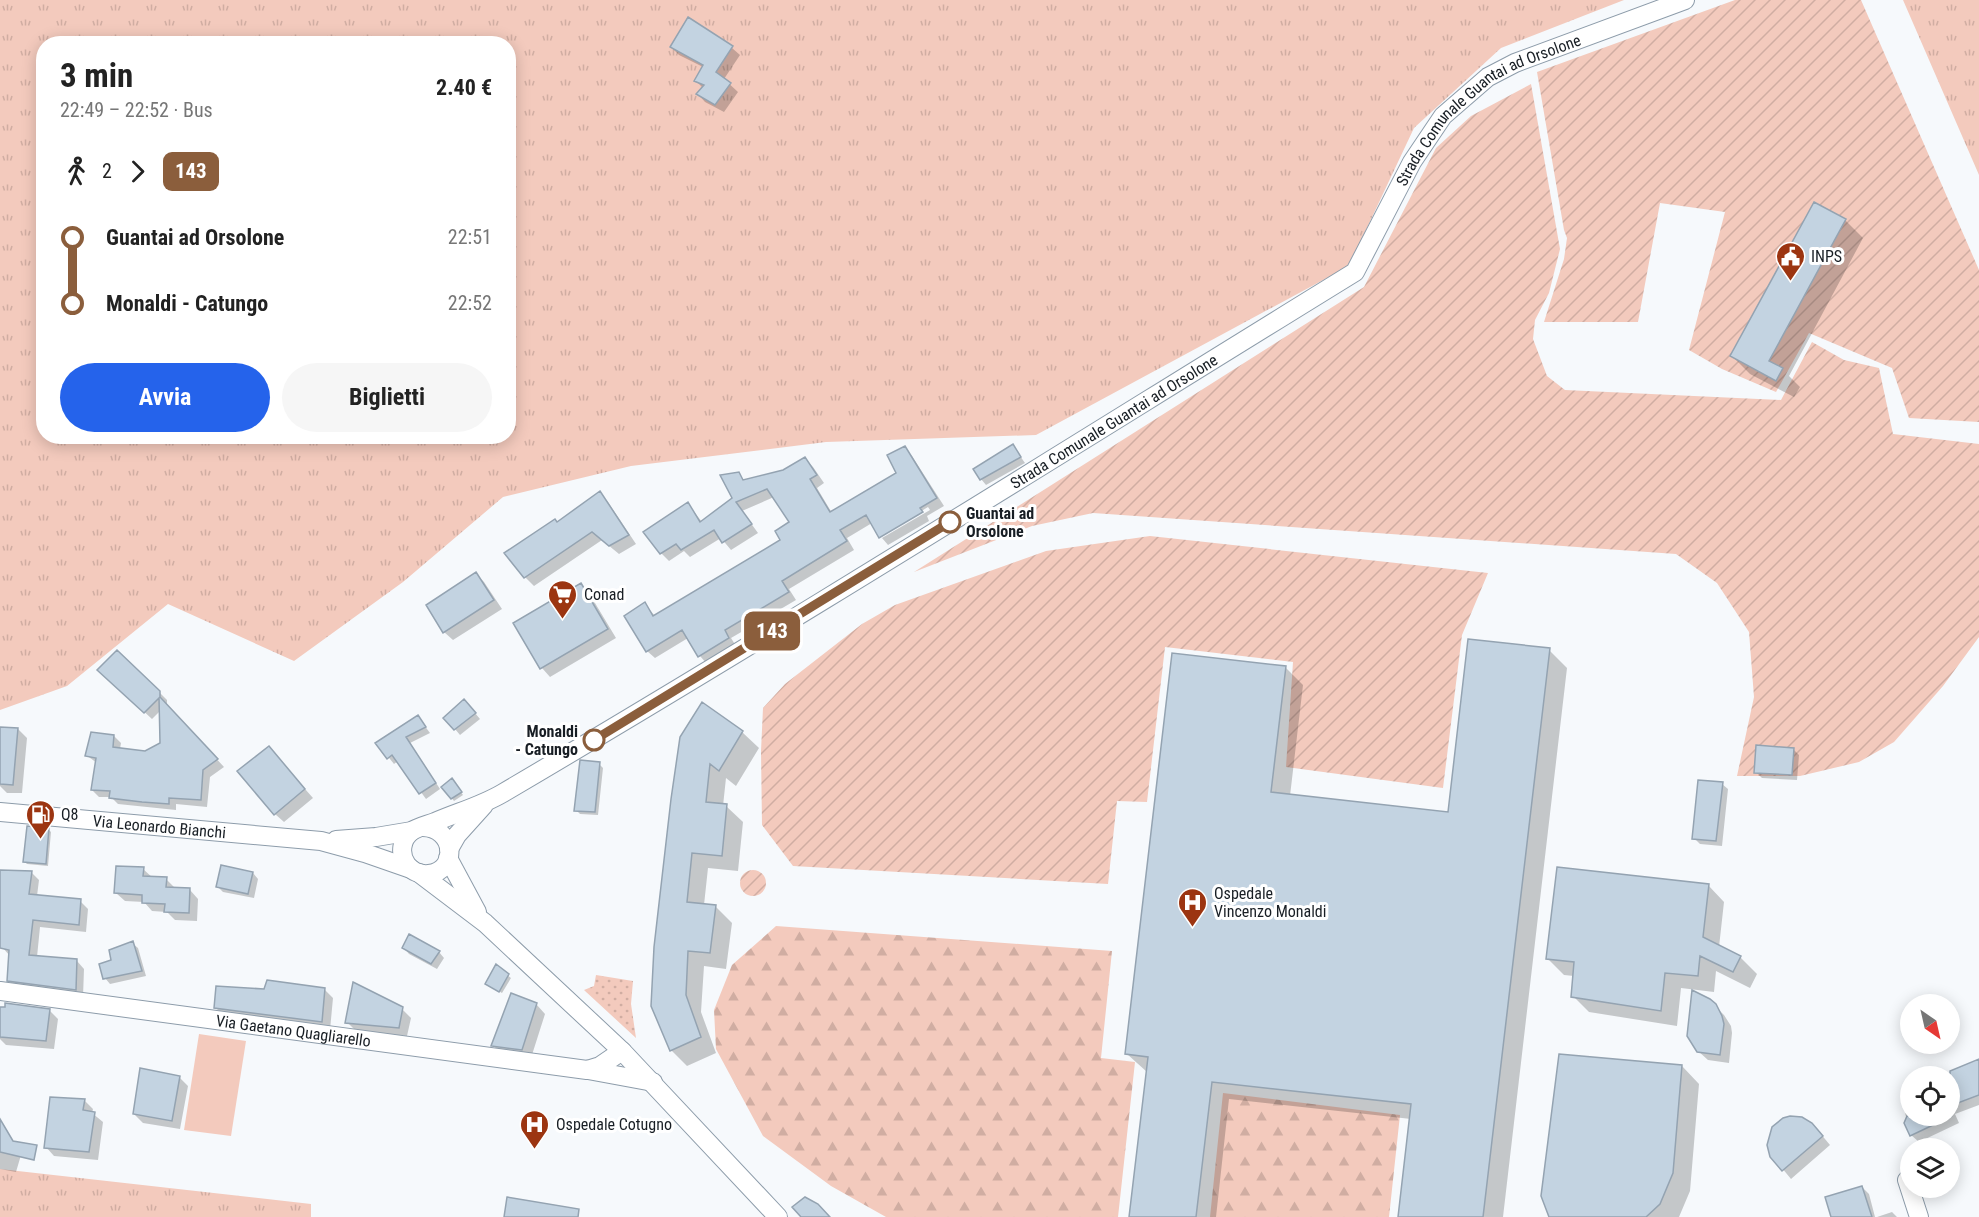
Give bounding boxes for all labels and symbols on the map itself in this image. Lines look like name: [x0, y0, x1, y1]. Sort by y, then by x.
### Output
street label: Strada Comunale Guantai ad Orsolone: [1392, 31, 1583, 189]
public building icon: INPS: [1774, 240, 1806, 282]
place label: INPS: [1811, 247, 1842, 266]
street label: Strada Comunale Guantai ad Orsolone: [1007, 350, 1221, 493]
place label: Guantai ad Orsolone: [966, 504, 1034, 541]
marker: Guantai ad Orsolone: [939, 511, 961, 533]
supermarket icon: Conad: [547, 578, 579, 620]
place label: Conad: [584, 585, 624, 604]
line badge: 143: [738, 612, 806, 650]
place label: Monaldi - Catungo: [515, 722, 578, 759]
marker: Monaldi - Catungo: [583, 729, 605, 751]
fuel station icon: Q8: [24, 798, 56, 840]
place label: Q8: [61, 805, 79, 824]
street label: Via Leonardo Bianchi: [92, 811, 227, 842]
place label: Ospedale Vincenzo Monaldi: [1214, 884, 1326, 921]
hospital icon: Ospedale Vincenzo Monaldi: [1177, 886, 1209, 928]
north arrow: [1900, 994, 1960, 1054]
street label: Via Gaetano Quagliarello: [215, 1011, 372, 1051]
hospital icon: Ospedale Cotugno: [519, 1108, 551, 1150]
place label: Ospedale Cotugno: [556, 1115, 672, 1134]

